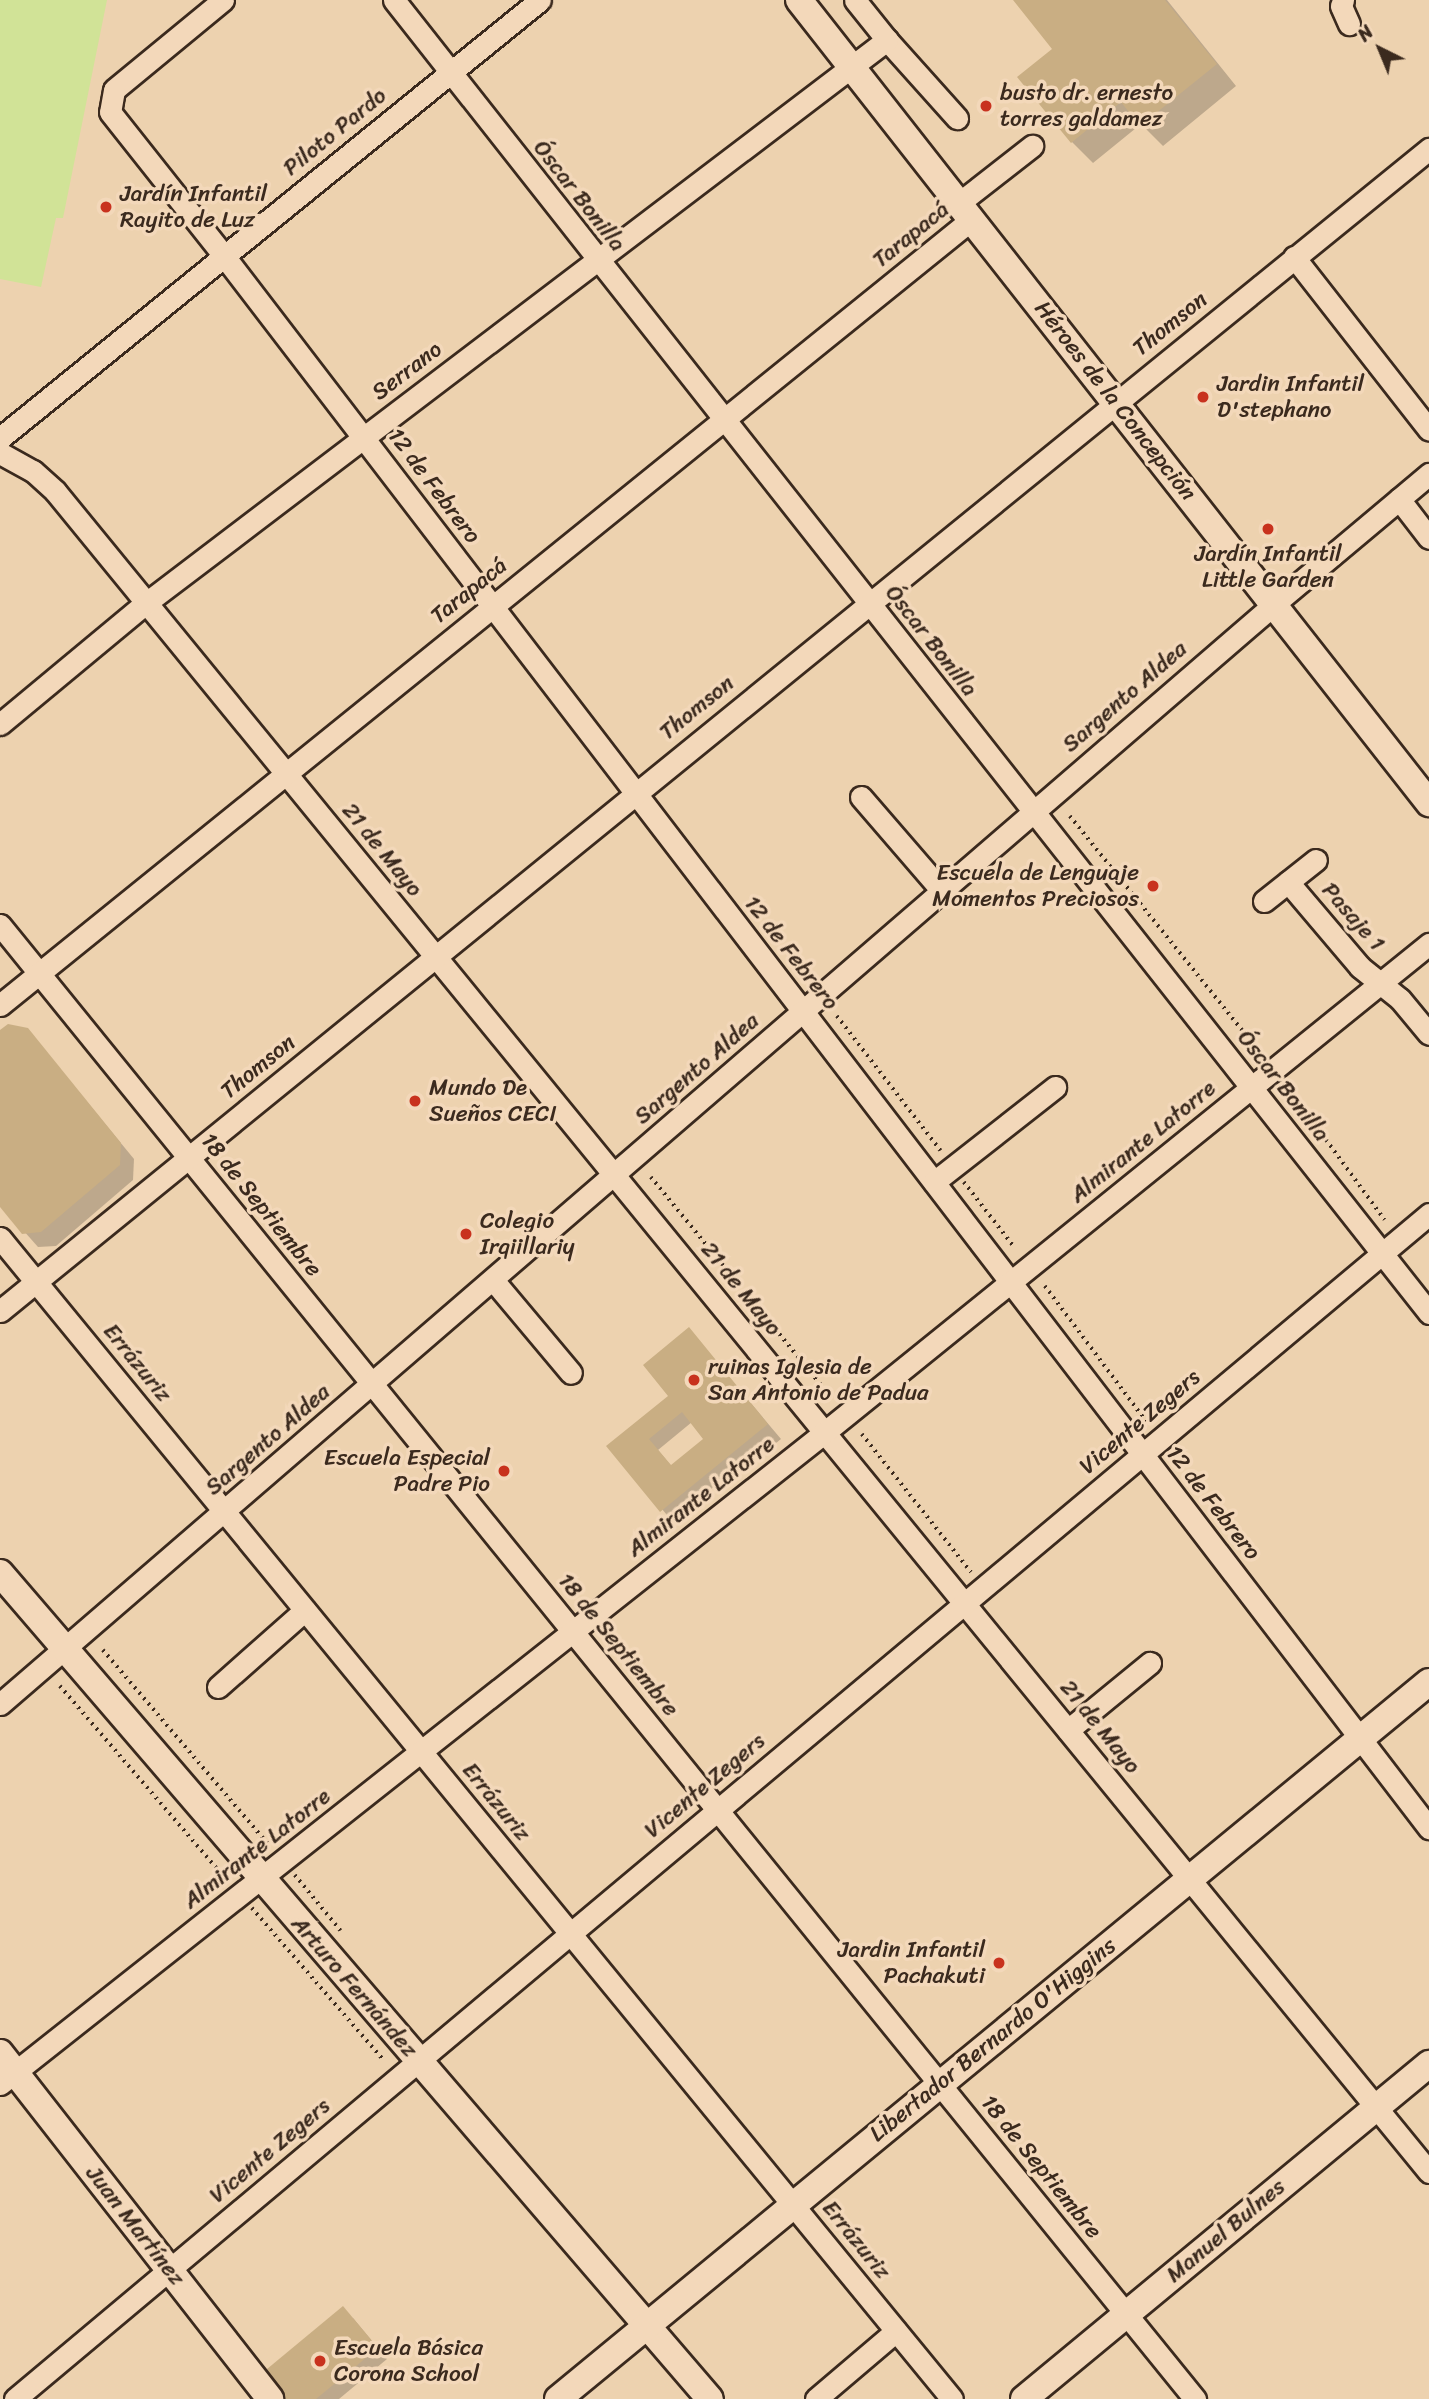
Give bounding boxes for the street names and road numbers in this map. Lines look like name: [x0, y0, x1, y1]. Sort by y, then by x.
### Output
street label: Piloto Pardo: [278, 82, 392, 182]
street label: Óscar Bonilla: [527, 135, 631, 257]
street label: Tarapacá: [867, 196, 955, 274]
street label: Thomson: [1127, 286, 1213, 362]
street label: Héroes de la Concepción: [1028, 295, 1202, 507]
street label: Serrano: [367, 336, 447, 406]
street label: 12 de Febrero: [381, 423, 487, 549]
street label: Tarapacá: [425, 552, 513, 630]
street label: Óscar Bonilla: [879, 580, 983, 702]
street label: Sargento Aldea: [1057, 635, 1193, 759]
street label: Thomson: [654, 670, 740, 746]
street label: 21 de Mayo: [336, 797, 428, 903]
street label: Pasaje 1: [1316, 877, 1390, 957]
street label: 12 de Febrero: [738, 890, 844, 1016]
street label: Sargento Aldea: [629, 1007, 765, 1131]
street label: Óscar Bonilla: [1231, 1025, 1335, 1147]
street label: Thomson: [215, 1029, 301, 1105]
street label: Almirante Latorre: [1064, 1075, 1222, 1209]
street label: 18 de Septiembre: [195, 1128, 327, 1282]
street label: 21 de Mayo: [695, 1236, 787, 1342]
street label: Errázuriz: [97, 1318, 177, 1408]
street label: Vicente Zegers: [1074, 1364, 1206, 1480]
street label: Sargento Aldea: [200, 1378, 336, 1502]
street label: Almirante Latorre: [622, 1431, 780, 1563]
street label: 12 de Febrero: [1160, 1440, 1266, 1566]
street label: 18 de Septiembre: [552, 1568, 684, 1722]
street label: 21 de Mayo: [1054, 1674, 1146, 1780]
street label: Vicente Zegers: [639, 1728, 771, 1844]
street label: Errázuriz: [456, 1757, 536, 1847]
street label: Almirante Latorre: [178, 1783, 336, 1915]
street label: Arturo Fernández: [285, 1910, 423, 2064]
street label: Libertador Bernardo O'Higgins: [865, 1932, 1121, 2148]
street label: 18 de Septiembre: [975, 2090, 1107, 2244]
street label: Vicente Zegers: [204, 2093, 336, 2209]
street label: Juan Martínez: [80, 2161, 190, 2291]
street label: Manuel Bulnes: [1161, 2174, 1291, 2288]
street label: Errázuriz: [816, 2195, 896, 2285]

